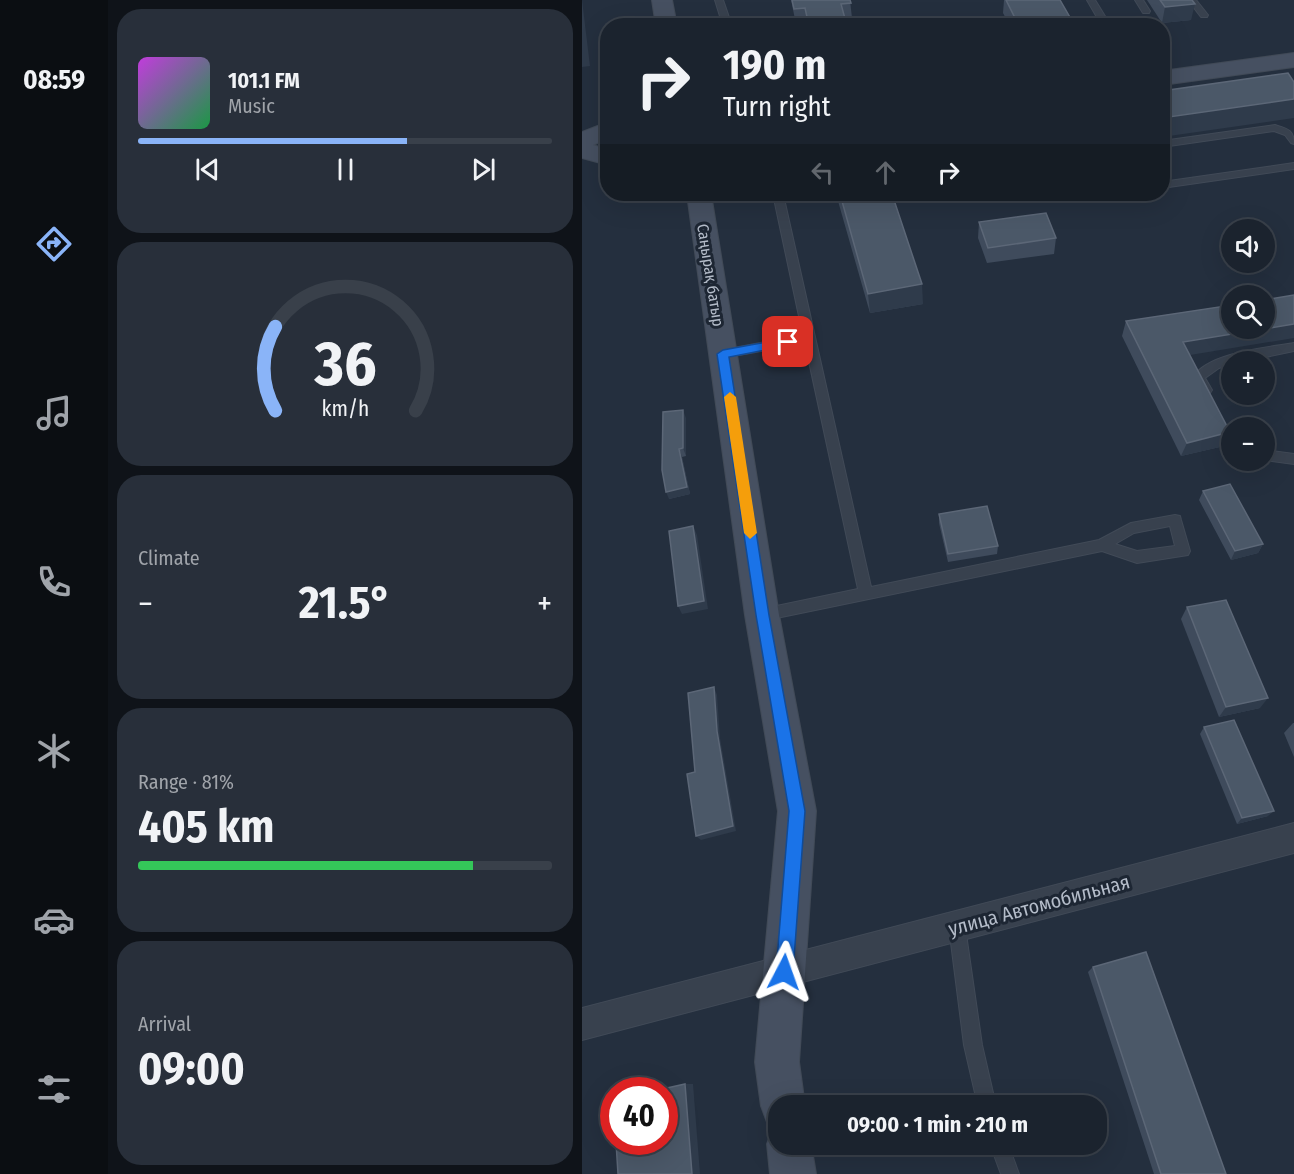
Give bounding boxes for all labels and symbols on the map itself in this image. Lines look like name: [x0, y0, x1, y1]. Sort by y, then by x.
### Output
street label: Саңырақ батыр: [693, 222, 728, 328]
pin: [762, 316, 813, 367]
street label: улица Автомобильная: [946, 869, 1132, 941]
position arrow: [752, 940, 816, 1004]
speed limit sign: 40: [600, 1077, 678, 1155]

